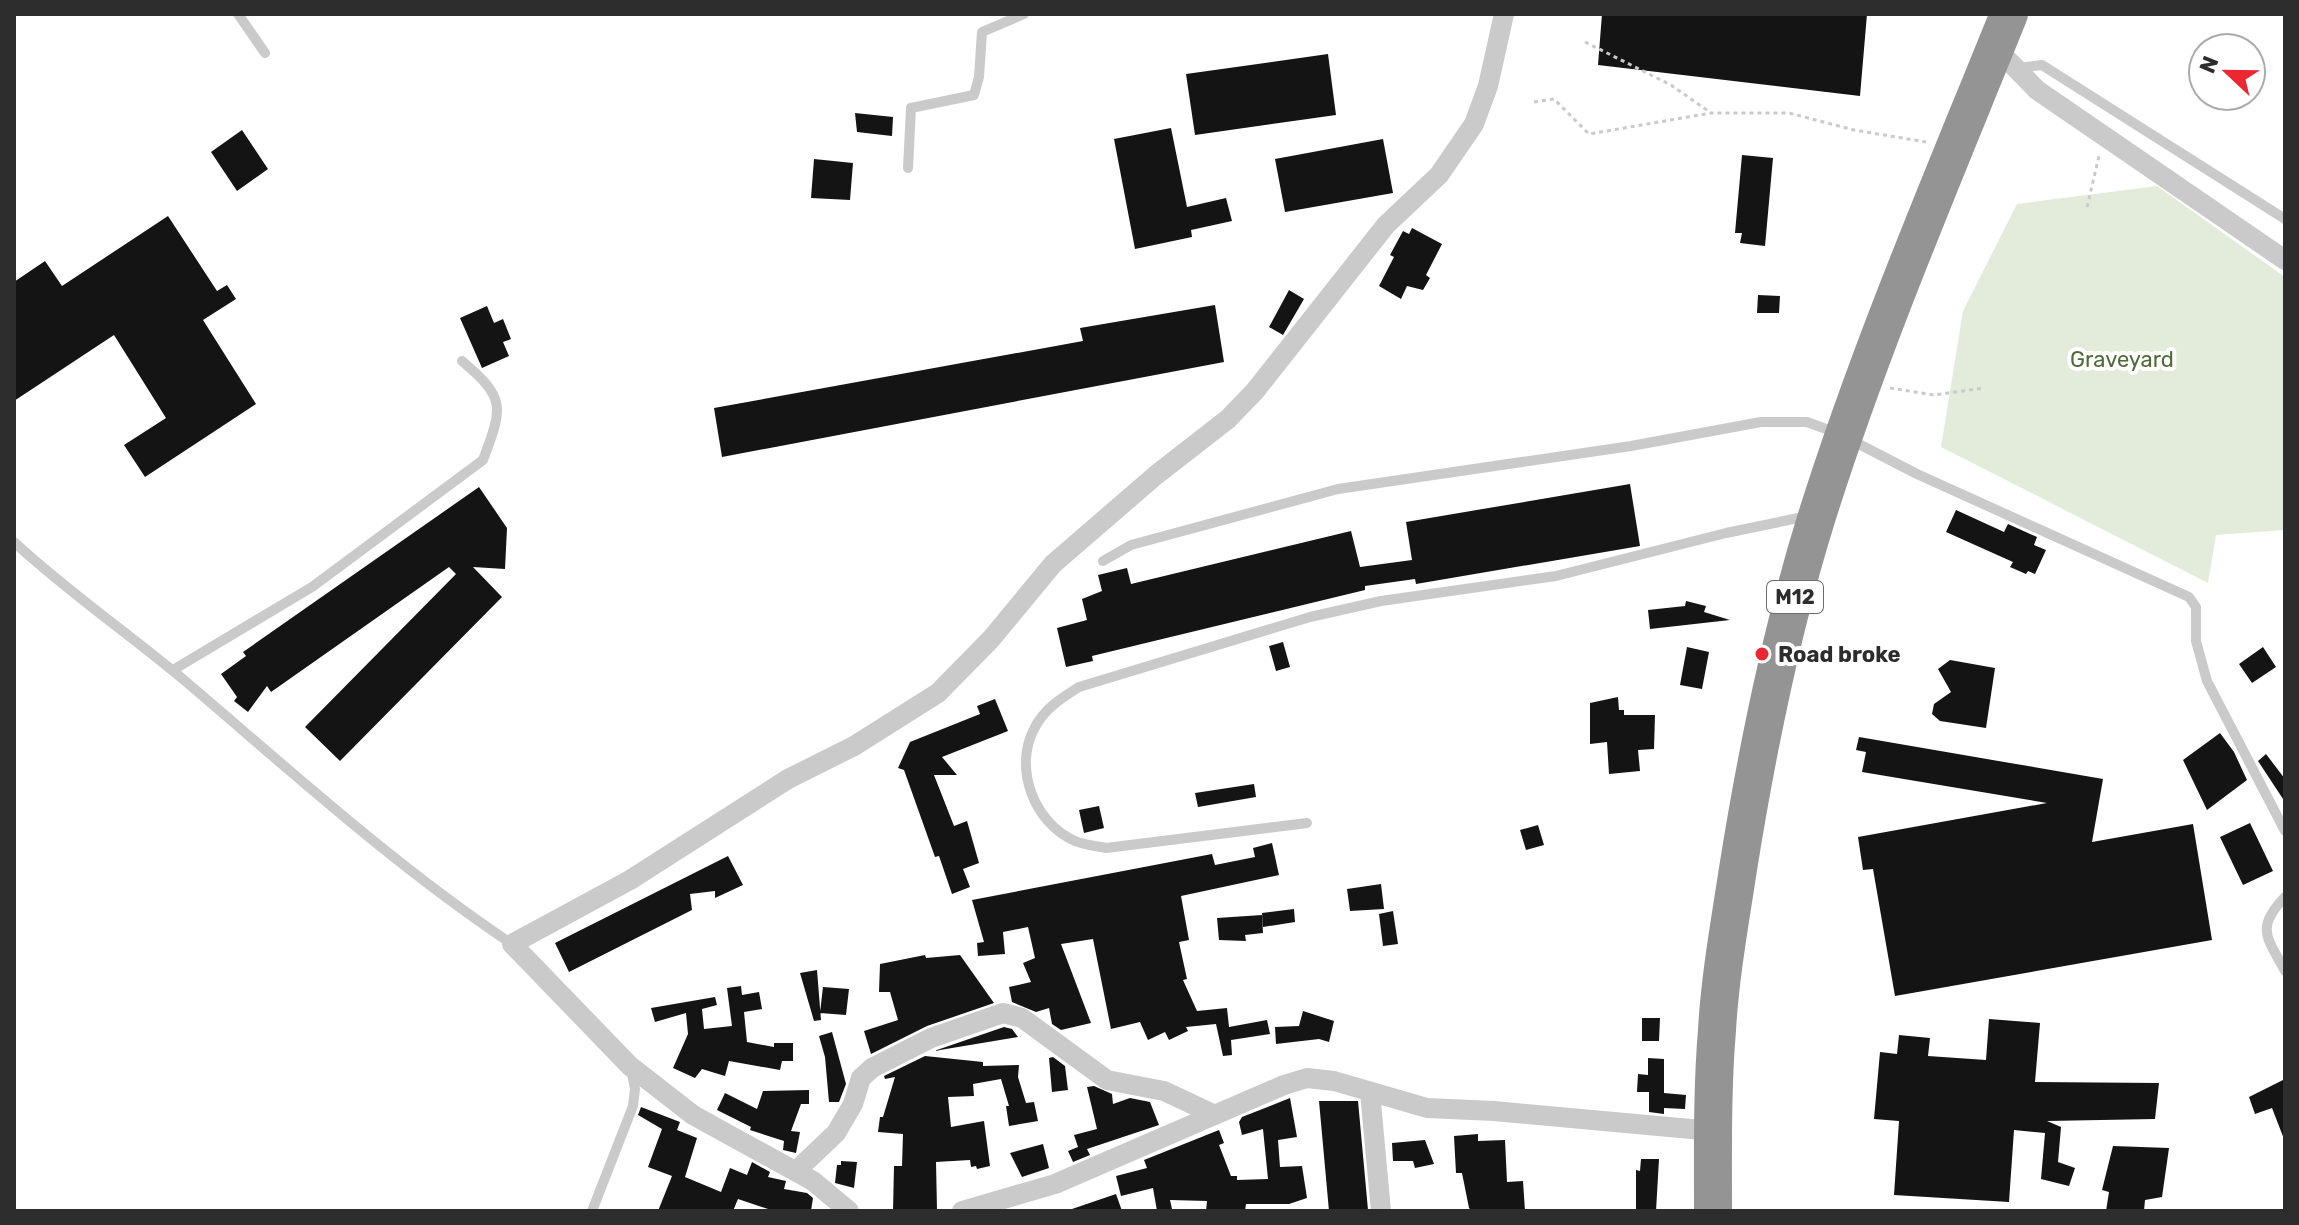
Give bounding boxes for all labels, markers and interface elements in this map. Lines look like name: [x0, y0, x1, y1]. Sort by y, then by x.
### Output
north arrow: [2187, 32, 2267, 112]
text: N: [2193, 52, 2224, 77]
park label: Graveyard: [2070, 346, 2174, 373]
road number: M12: [1767, 581, 1823, 613]
place label: Road broke: [1778, 641, 1901, 668]
marker: Road broke: [1753, 645, 1771, 663]

